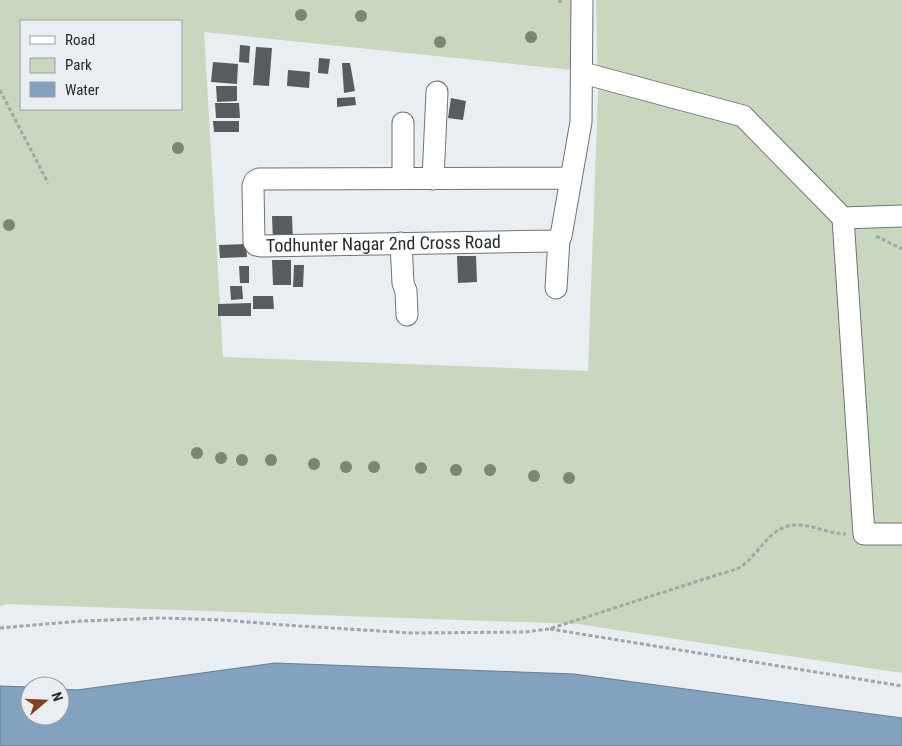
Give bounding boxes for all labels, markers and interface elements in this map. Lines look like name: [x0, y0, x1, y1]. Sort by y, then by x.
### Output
legend: [20, 20, 182, 110]
text: Road: [65, 31, 95, 49]
text: Park: [65, 56, 92, 74]
text: Water: [65, 81, 100, 99]
street label: Todhunter Nagar 2nd Cross Road: [266, 231, 501, 256]
north arrow: [20, 676, 70, 726]
text: N: [48, 690, 66, 703]

